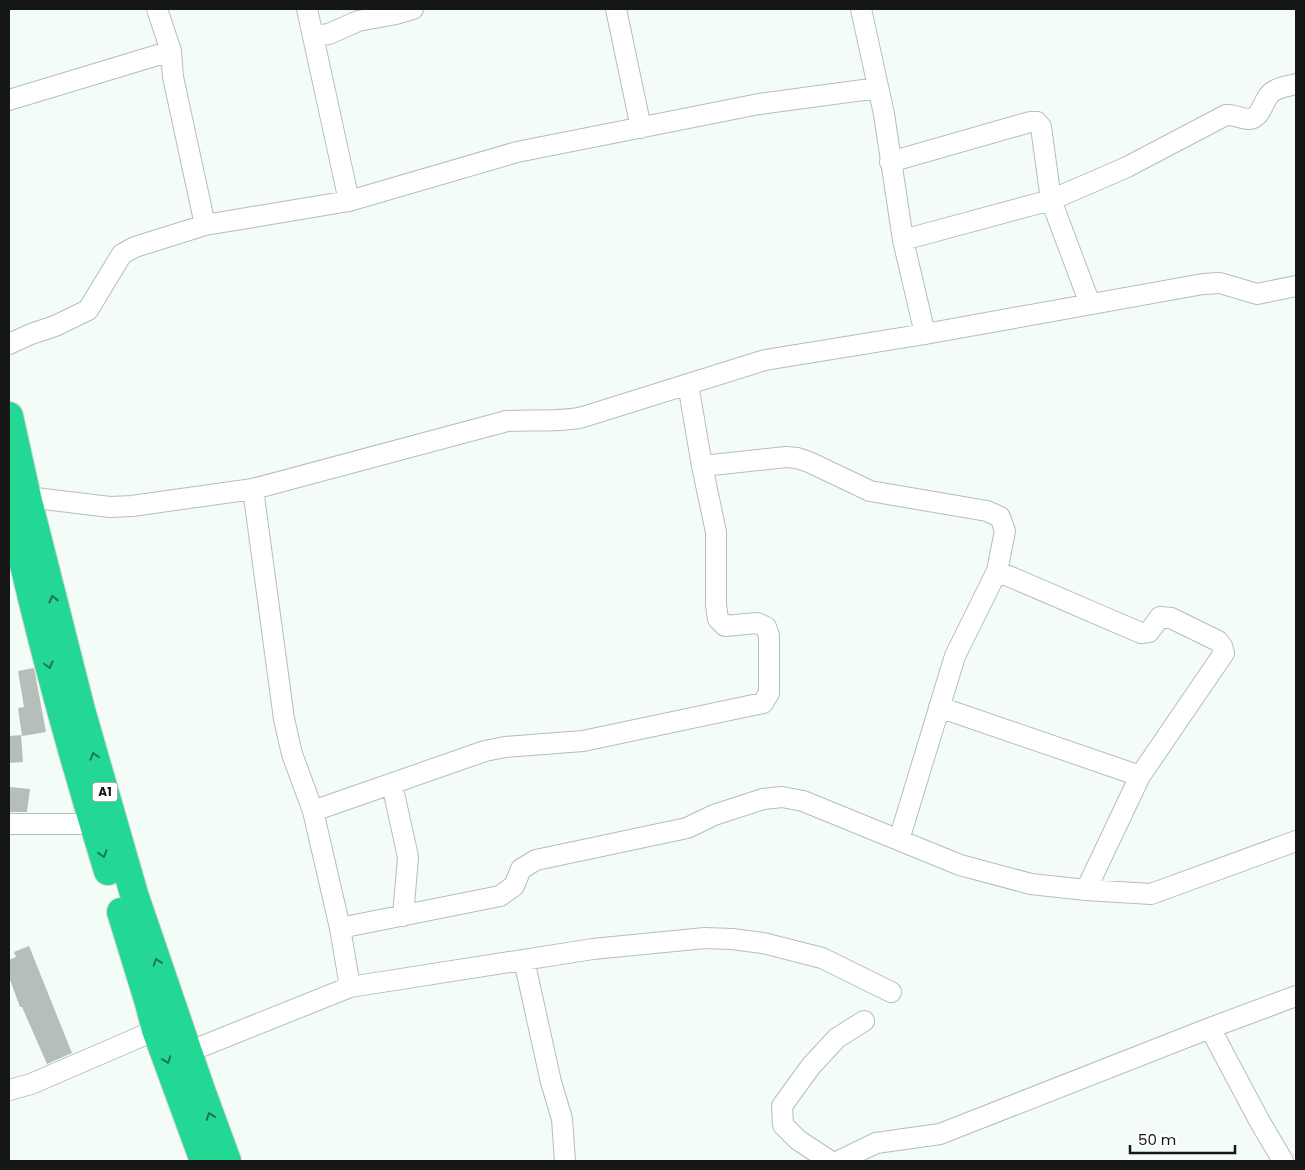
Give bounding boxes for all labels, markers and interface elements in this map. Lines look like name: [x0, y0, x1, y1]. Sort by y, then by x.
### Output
one-way arrow: [49, 596, 59, 604]
one-way arrow: [43, 660, 54, 669]
one-way arrow: [90, 753, 100, 761]
road number: A1: [92, 782, 118, 802]
one-way arrow: [97, 850, 107, 858]
one-way arrow: [153, 958, 163, 967]
one-way arrow: [161, 1055, 171, 1063]
one-way arrow: [206, 1112, 216, 1120]
scale bar: [1130, 1122, 1235, 1154]
text: 50 m: [1138, 1129, 1176, 1150]

